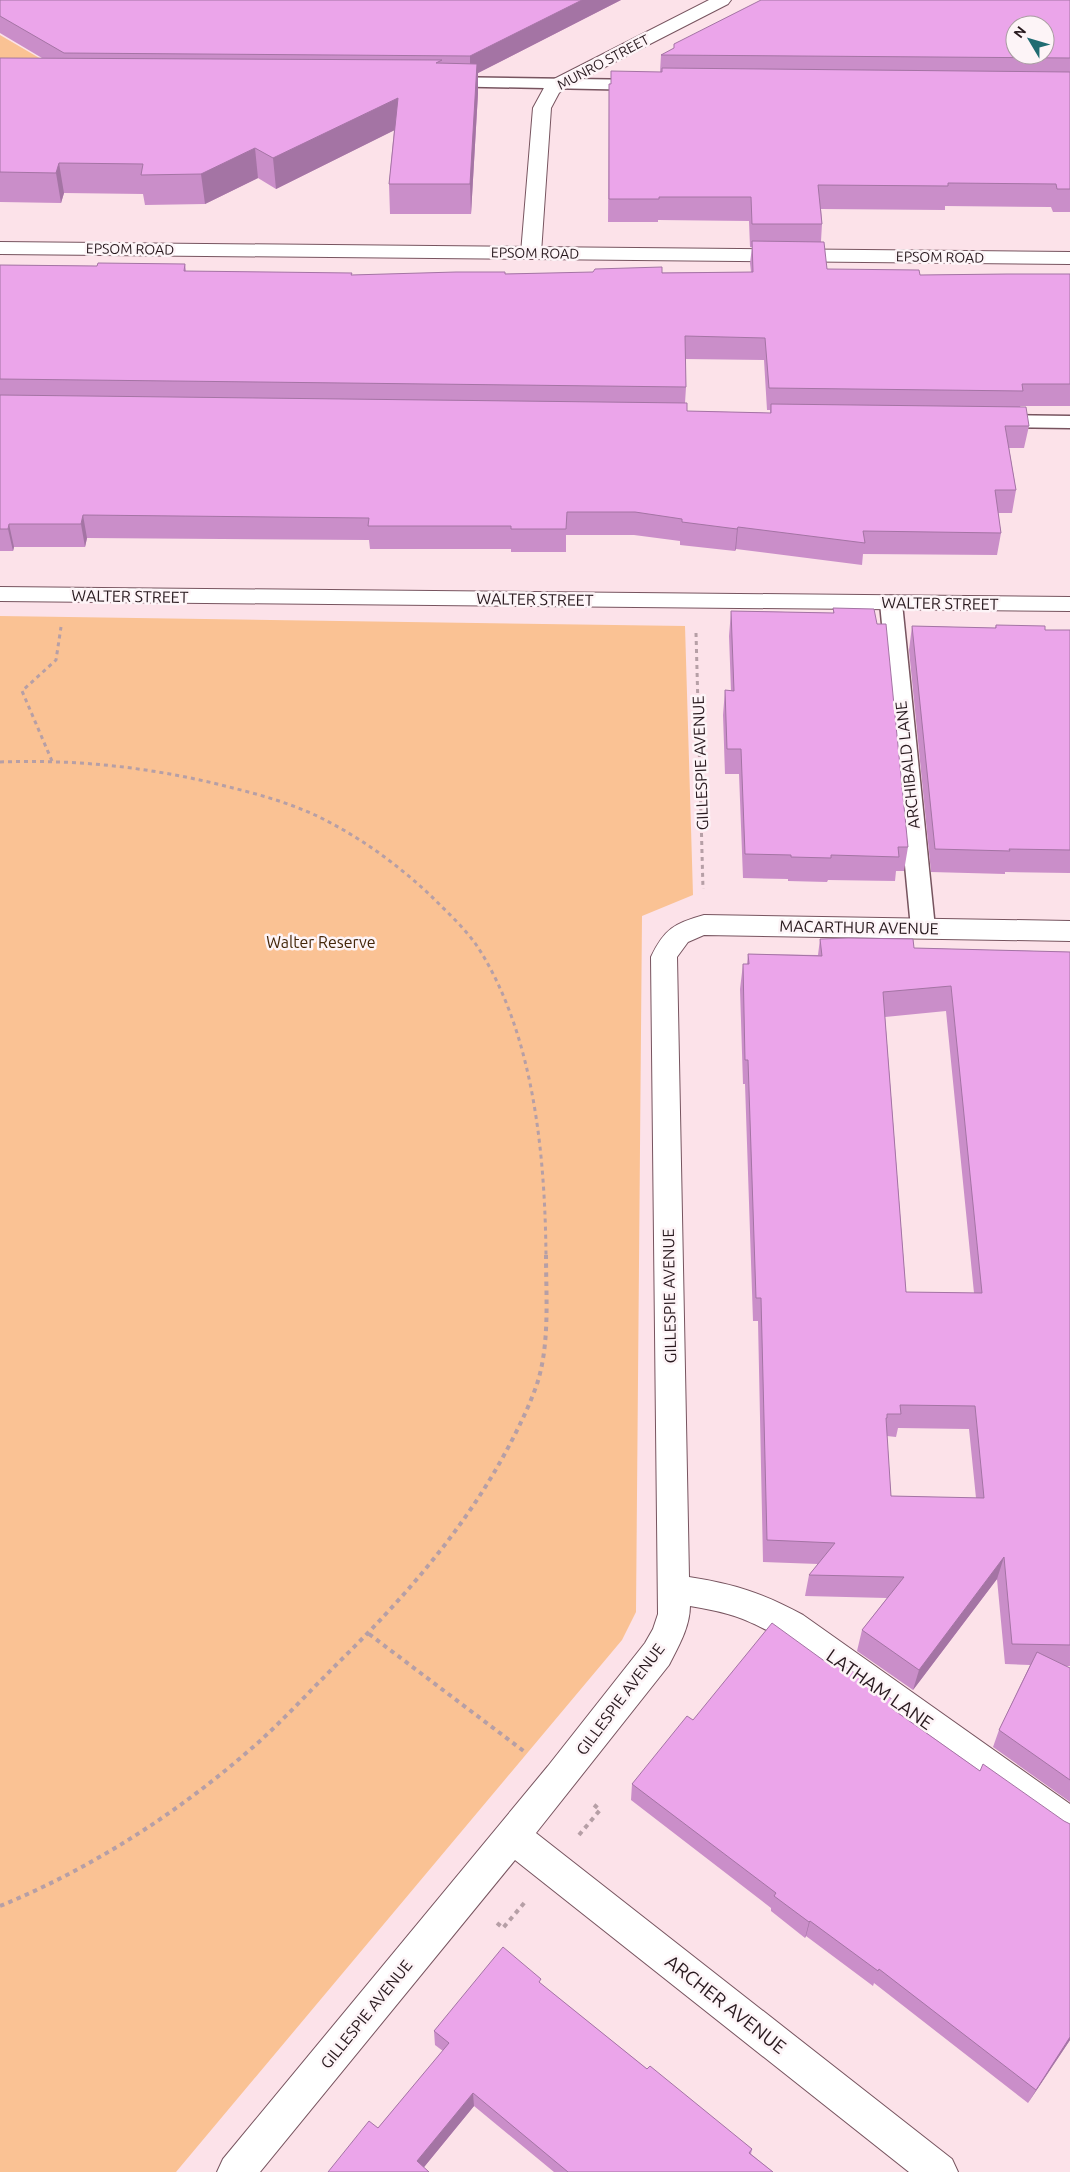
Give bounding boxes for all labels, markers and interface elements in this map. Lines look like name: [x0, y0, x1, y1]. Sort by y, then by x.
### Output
north arrow: [1005, 15, 1055, 65]
text: N: [1010, 23, 1029, 41]
street label: MUNRO STREET: [554, 31, 652, 93]
street label: EPSOM ROAD: [86, 240, 174, 258]
street label: EPSOM ROAD: [491, 244, 579, 262]
street label: EPSOM ROAD: [896, 248, 984, 266]
street label: WALTER STREET: [71, 586, 189, 606]
street label: WALTER STREET: [476, 589, 594, 609]
street label: WALTER STREET: [881, 593, 999, 613]
street label: GILLESPIE AVENUE: [689, 695, 711, 831]
street label: ARCHIBALD LANE: [891, 700, 923, 830]
street label: MACARTHUR AVENUE: [779, 917, 939, 937]
park label: Walter Reserve: [266, 933, 376, 951]
street label: GILLESPIE AVENUE: [659, 1228, 679, 1363]
street label: GILLESPIE AVENUE: [572, 1640, 668, 1758]
street label: LATHAM LANE: [822, 1644, 938, 1734]
street label: ARCHER AVENUE: [661, 1950, 791, 2058]
street label: GILLESPIE AVENUE: [317, 1956, 415, 2072]

